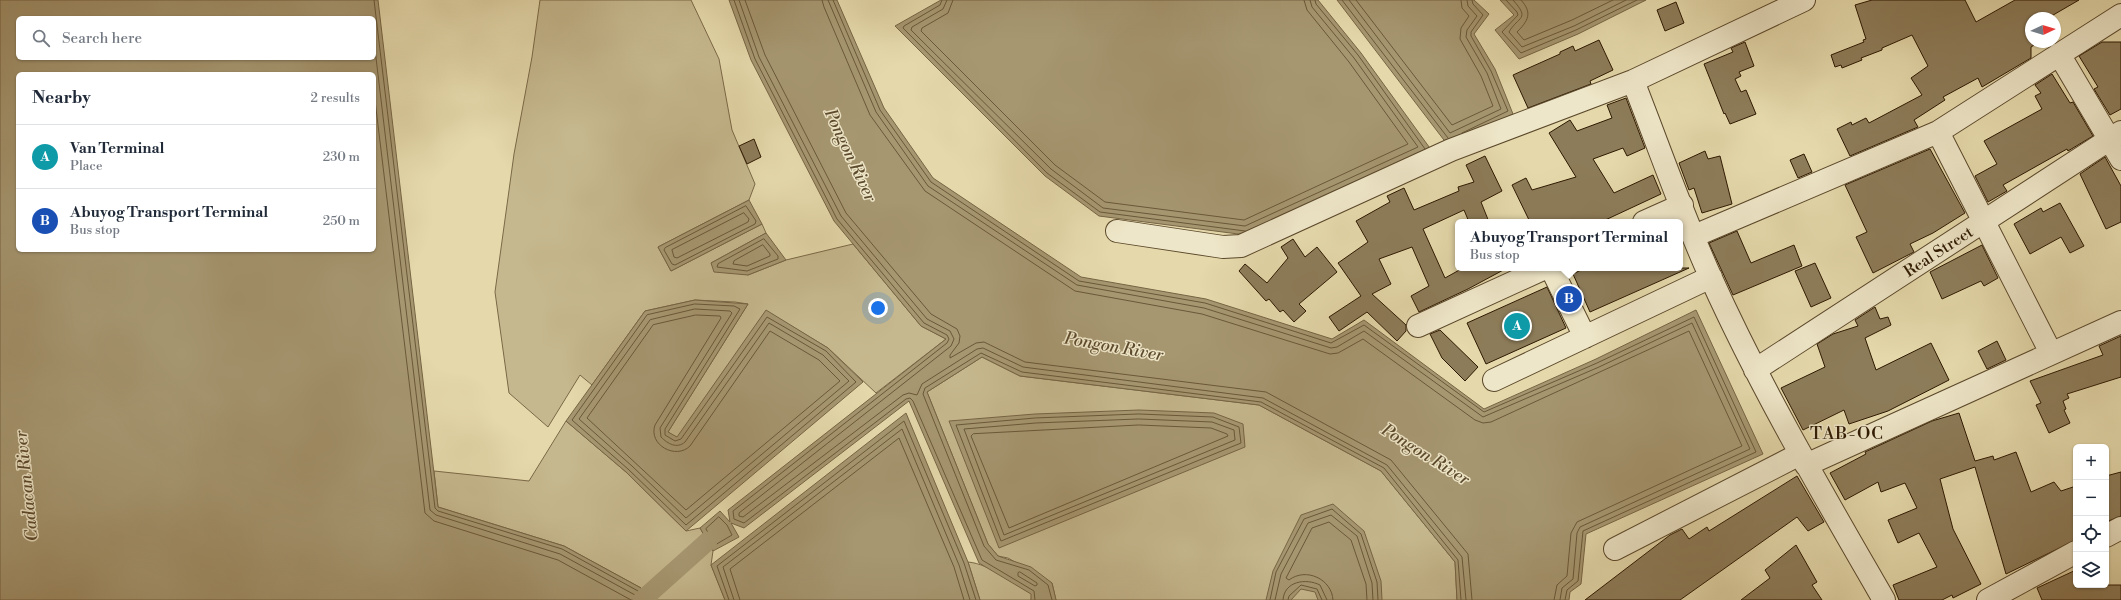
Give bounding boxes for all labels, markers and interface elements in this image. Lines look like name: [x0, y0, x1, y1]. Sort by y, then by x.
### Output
north arrow: [2025, 12, 2061, 48]
search box: [16, 16, 376, 60]
icon: search: [30, 27, 52, 49]
text: Search here: [62, 29, 142, 48]
text: Nearby: [32, 87, 91, 109]
text: 2 results: [311, 90, 360, 106]
water label: Pongon River: [819, 105, 881, 206]
text: Van Terminal: [70, 139, 165, 158]
text: A: [40, 149, 50, 165]
text: 230 m: [323, 149, 360, 165]
text: Place: [70, 158, 102, 174]
text: Abuyog Transport Terminal: [70, 203, 268, 222]
text: B: [40, 213, 50, 229]
text: 250 m: [323, 213, 360, 229]
popup: [1455, 219, 1683, 271]
text: Bus stop: [70, 222, 120, 238]
street label: Real Street: [1900, 222, 1977, 282]
text: Abuyog Transport Terminal: [1470, 228, 1668, 247]
text: Bus stop: [1470, 247, 1520, 263]
pin: B: [1556, 284, 1582, 314]
your location: [868, 298, 888, 318]
pin: A: [1504, 311, 1530, 341]
water label: Pongon River: [1062, 327, 1166, 367]
water label: Pongon River: [1377, 419, 1474, 491]
district label: TAB-OC: [1810, 423, 1884, 445]
water label: Cadacan River: [10, 429, 44, 542]
map controls: [2073, 444, 2109, 588]
button: +: [2073, 444, 2109, 480]
button: −: [2073, 480, 2109, 516]
button: locate: [2073, 516, 2109, 552]
button: layers: [2073, 552, 2109, 588]

